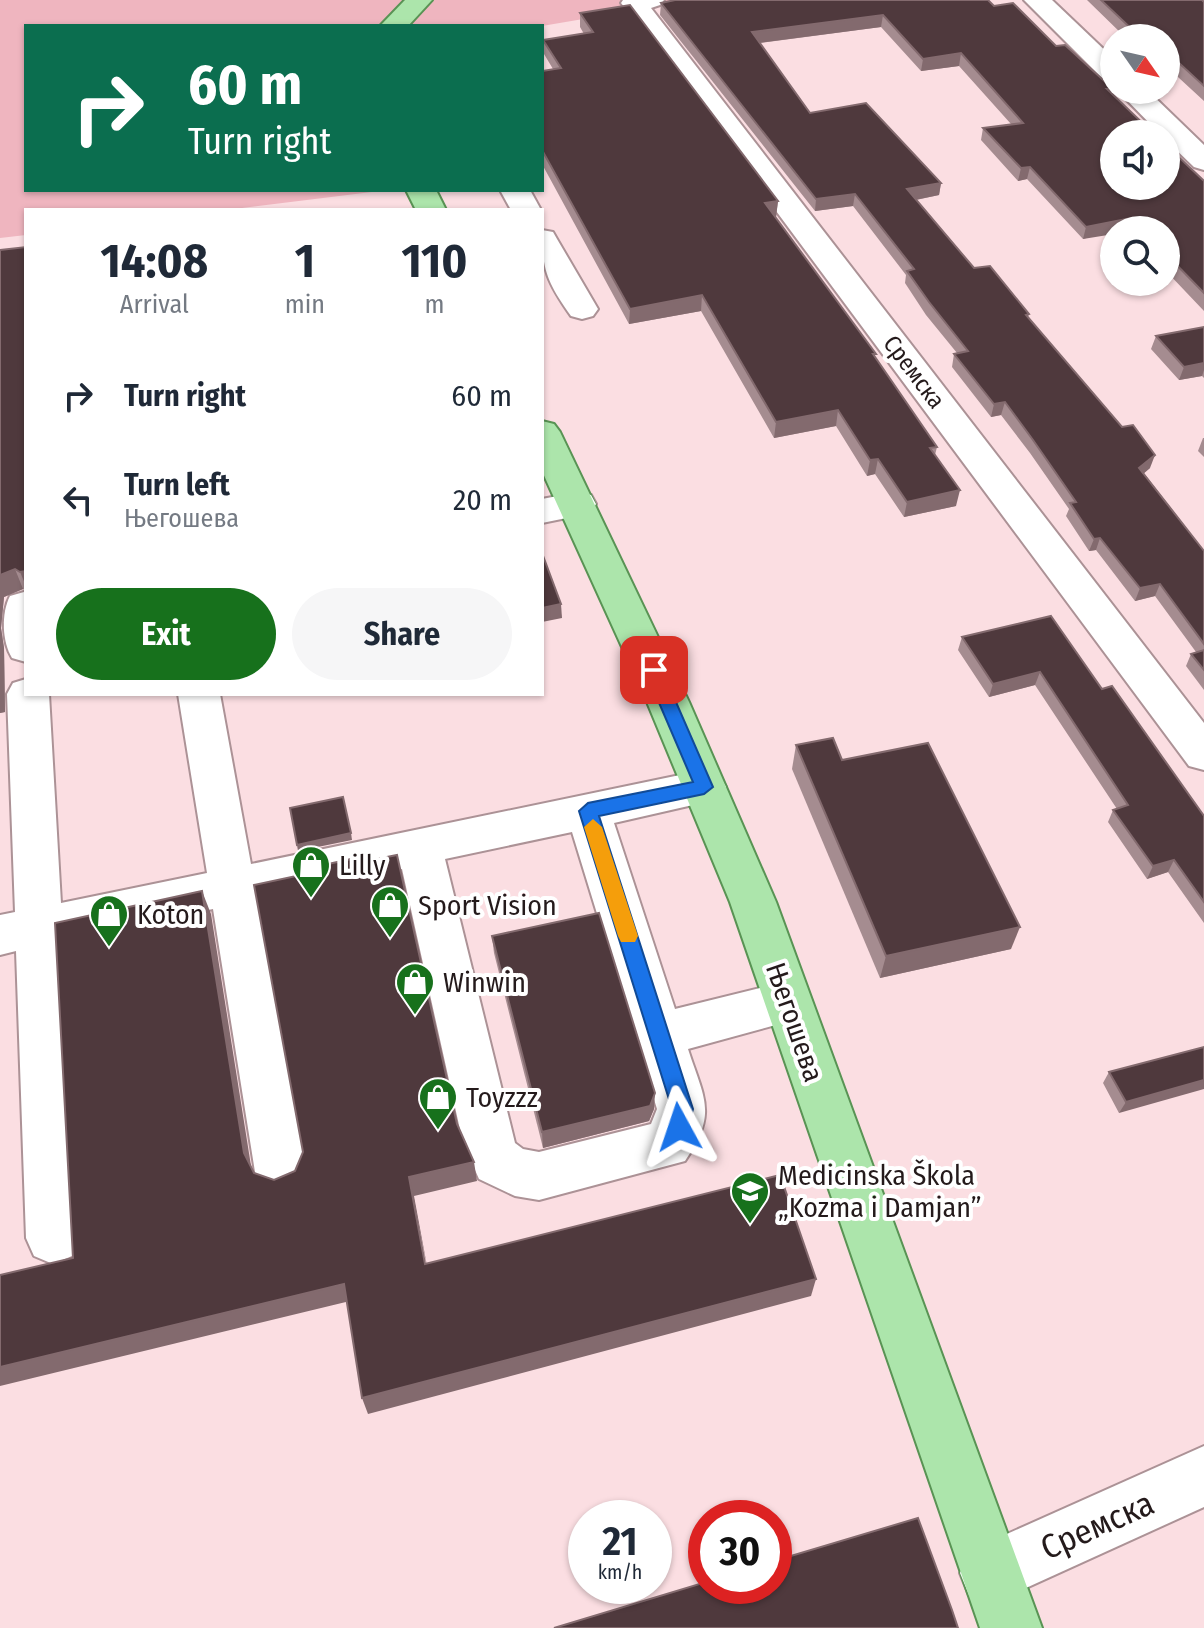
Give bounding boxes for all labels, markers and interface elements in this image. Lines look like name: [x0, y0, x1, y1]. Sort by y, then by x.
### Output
north arrow: [1100, 24, 1180, 104]
map controls: [1100, 24, 1180, 296]
text: 60 m: [188, 52, 302, 119]
icon: right: [56, 56, 160, 160]
text: Turn right: [188, 120, 331, 164]
button: sound: [1100, 120, 1180, 200]
button: search: [1100, 216, 1180, 296]
text: 14:08: [101, 232, 208, 290]
text: 1: [295, 232, 315, 290]
text: 110: [401, 232, 467, 290]
text: Arrival: [120, 289, 189, 320]
text: min: [285, 289, 325, 320]
text: m: [424, 289, 444, 320]
street label: Сремска: [877, 330, 951, 414]
icon: right: [56, 374, 100, 418]
text: Turn right: [124, 378, 246, 414]
text: 60 m: [451, 378, 512, 414]
text: Turn left: [124, 467, 230, 503]
icon: left: [56, 478, 100, 522]
text: 20 m: [453, 482, 512, 518]
text: Његошева: [124, 503, 239, 534]
button: Exit: [56, 588, 276, 680]
button: Share: [292, 588, 512, 680]
pin: [620, 636, 688, 704]
icon: arrive: [632, 648, 676, 692]
shop icon: Lilly: [290, 844, 332, 899]
place label: Lilly: [339, 849, 386, 882]
shop icon: Sport Vision: [369, 884, 411, 939]
place label: Sport Vision: [418, 889, 557, 922]
shop icon: Koton: [88, 893, 130, 948]
place label: Koton: [137, 898, 204, 931]
street label: Његошева: [759, 958, 830, 1086]
shop icon: Winwin: [394, 961, 436, 1016]
place label: Winwin: [443, 966, 526, 999]
shop icon: Toyzzz: [417, 1076, 459, 1131]
place label: Toyzzz: [466, 1081, 538, 1114]
position arrow: [637, 1085, 721, 1169]
place label: Medicinska Škola „Kozma i Damjan”: [778, 1159, 982, 1224]
school or university icon: Medicinska Škola „Kozma i Damjan”: [729, 1170, 771, 1225]
street label: Сремска: [1034, 1482, 1160, 1568]
speed limit sign: 30: [688, 1500, 792, 1604]
text: 21: [603, 1518, 637, 1566]
text: km/h: [598, 1560, 642, 1584]

